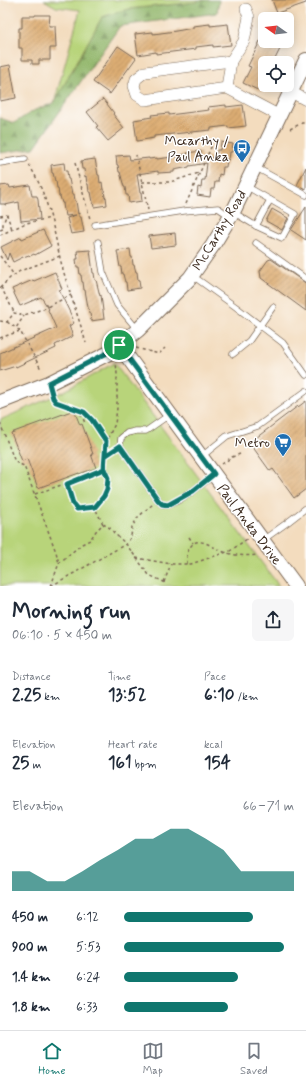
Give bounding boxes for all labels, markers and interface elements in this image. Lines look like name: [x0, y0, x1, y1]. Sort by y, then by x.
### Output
north arrow: [258, 12, 294, 48]
map controls: [258, 12, 294, 92]
button: locate: [258, 56, 294, 92]
place label: Mccarthy / Paul Anka: [165, 132, 229, 166]
bus stop icon: Mccarthy / Paul Anka: [232, 138, 252, 163]
street label: McCarthy Road: [189, 187, 251, 274]
pin: [102, 328, 136, 362]
icon: arrive: [108, 334, 130, 356]
supermarket icon: Metro: [273, 432, 293, 457]
place label: Metro: [235, 434, 270, 452]
street label: Paul Anka Drive: [213, 480, 286, 569]
text: Morning run: [12, 598, 131, 626]
button: share: [252, 599, 294, 641]
text: 06:10 · 5 × 450 m: [12, 627, 112, 644]
text: Distance: [12, 670, 51, 684]
text: Time: [108, 670, 131, 684]
text: Pace: [204, 670, 226, 684]
text: 2.25: [12, 684, 41, 706]
text: 13:52: [108, 684, 147, 706]
text: 6:10: [204, 684, 235, 706]
text: km: [41, 690, 60, 704]
text: /km: [235, 690, 258, 704]
text: Elevation: [12, 738, 55, 752]
text: Heart rate: [108, 738, 157, 752]
text: kcal: [204, 738, 222, 752]
text: 25: [12, 752, 29, 774]
text: 161: [108, 752, 132, 774]
text: 154: [204, 752, 231, 774]
text: m: [29, 758, 41, 772]
text: bpm: [132, 758, 157, 772]
text: Elevation: [12, 798, 63, 815]
text: 66–71 m: [243, 798, 294, 815]
text: 450 m: [12, 909, 48, 926]
text: 6:12: [76, 909, 99, 926]
text: 900 m: [12, 939, 48, 956]
text: 5:53: [76, 939, 101, 956]
text: 1.4 km: [12, 969, 51, 986]
text: 6:24: [76, 969, 100, 986]
text: 1.8 km: [12, 999, 50, 1016]
text: 6:33: [76, 999, 98, 1016]
tab: Home: [38, 1040, 65, 1078]
tab: Map: [142, 1040, 164, 1078]
tab: Saved: [240, 1040, 268, 1078]

